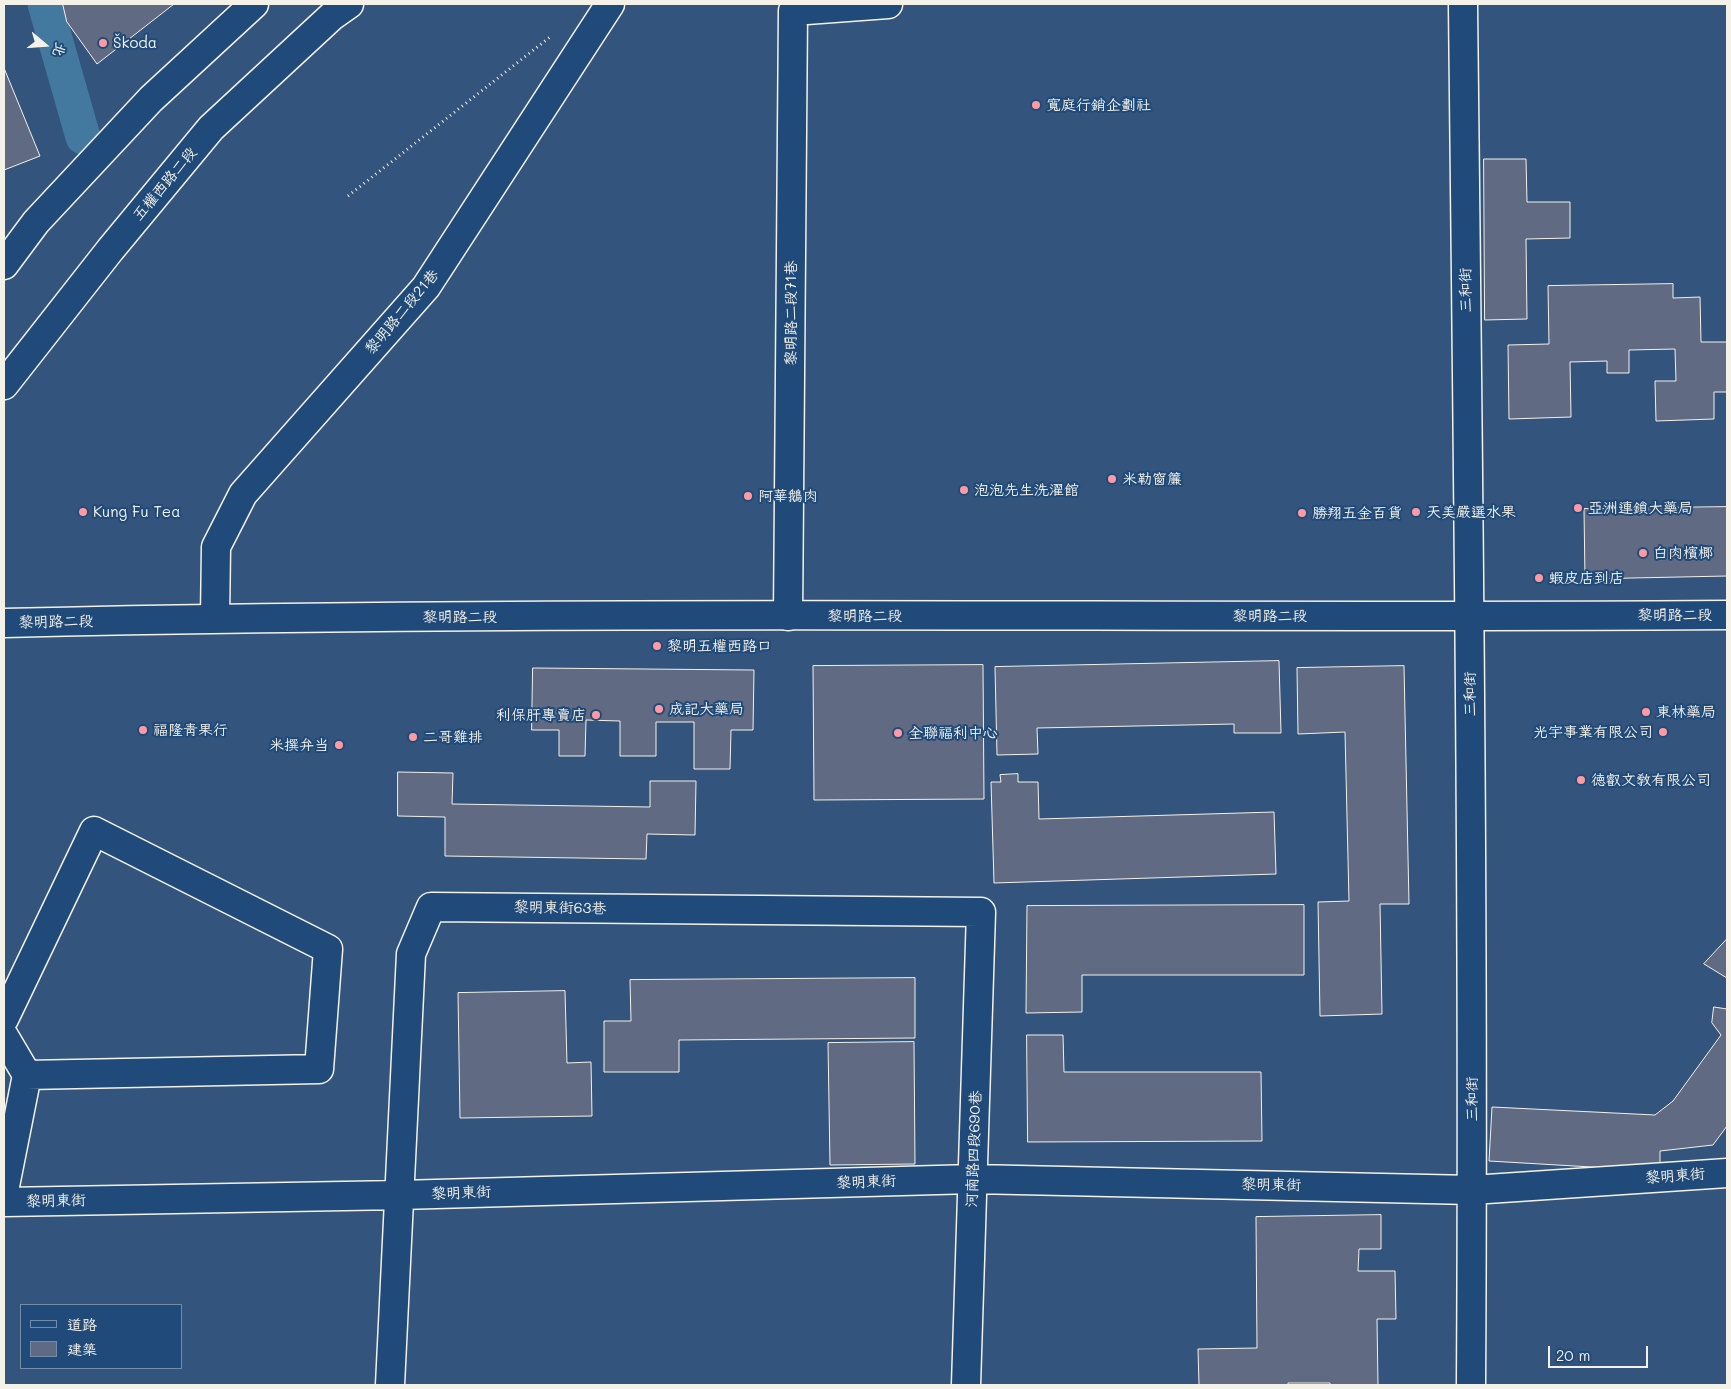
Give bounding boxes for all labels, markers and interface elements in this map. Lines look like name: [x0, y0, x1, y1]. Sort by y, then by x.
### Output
north arrow: [20, 20, 70, 70]
place label: Škoda: [113, 34, 157, 52]
marker: Škoda: [97, 37, 109, 49]
text: 北: [49, 40, 71, 59]
place label: 寬庭行銷企劃社: [1046, 96, 1151, 114]
marker: 寬庭行銷企劃社: [1030, 99, 1042, 111]
street label: 五權西路二段: [129, 144, 201, 224]
street label: 黎明路二段71巷: [782, 260, 800, 366]
street label: 黎明路二段21巷: [361, 266, 443, 358]
street label: 三和街: [1457, 267, 1475, 313]
place label: 米勒窗簾: [1122, 470, 1182, 488]
marker: 米勒窗簾: [1106, 473, 1118, 485]
place label: 泡泡先生洗濯館: [974, 481, 1079, 499]
marker: 泡泡先生洗濯館: [958, 484, 970, 496]
place label: 阿華鵝肉: [758, 487, 818, 505]
marker: 阿華鵝肉: [742, 490, 754, 502]
place label: 亞洲連鎖大藥局: [1588, 499, 1693, 517]
marker: 亞洲連鎖大藥局: [1572, 502, 1584, 514]
place label: Kung Fu Tea: [93, 503, 180, 521]
place label: 天美嚴選水果: [1426, 503, 1516, 521]
place label: 勝翔五金百貨: [1312, 504, 1402, 522]
marker: Kung Fu Tea: [77, 506, 89, 518]
marker: 天美嚴選水果: [1410, 506, 1422, 518]
marker: 勝翔五金百貨: [1296, 507, 1308, 519]
place label: 白肉檳榔: [1653, 544, 1713, 562]
marker: 白肉檳榔: [1637, 547, 1649, 559]
place label: 蝦皮店到店: [1549, 569, 1624, 587]
marker: 蝦皮店到店: [1533, 572, 1545, 584]
street label: 黎明路二段: [1638, 606, 1712, 624]
street label: 黎明路二段: [828, 607, 902, 625]
street label: 黎明路二段: [1233, 607, 1307, 625]
street label: 黎明路二段: [423, 608, 497, 626]
street label: 黎明路二段: [18, 612, 94, 632]
place label: 黎明五權西路口: [667, 637, 772, 655]
marker: 黎明五權西路口: [651, 640, 663, 652]
street label: 三和街: [1461, 672, 1479, 716]
place label: 成記大藥局: [669, 700, 744, 718]
marker: 成記大藥局: [653, 703, 665, 715]
place label: 東林藥局: [1656, 703, 1716, 721]
place label: 利保肝專賣店: [496, 706, 586, 724]
marker: 東林藥局: [1640, 706, 1652, 718]
marker: 利保肝專賣店: [590, 709, 602, 721]
place label: 福隆青果行: [153, 721, 228, 739]
place label: 光宇事業有限公司: [1533, 723, 1653, 741]
marker: 福隆青果行: [137, 724, 149, 736]
place label: 全聯福利中心: [908, 724, 998, 742]
marker: 光宇事業有限公司: [1657, 726, 1669, 738]
marker: 全聯福利中心: [892, 727, 904, 739]
place label: 二哥雞排: [423, 728, 483, 746]
marker: 二哥雞排: [407, 731, 419, 743]
place label: 米撰弁当: [269, 736, 329, 754]
marker: 米撰弁当: [333, 739, 345, 751]
place label: 徳叡文教有限公司: [1591, 771, 1711, 789]
marker: 徳叡文教有限公司: [1575, 774, 1587, 786]
street label: 黎明東街63巷: [513, 898, 607, 918]
street label: 三和街: [1463, 1077, 1481, 1121]
street label: 河南路四段690巷: [963, 1090, 985, 1208]
street label: 黎明東街: [1644, 1165, 1706, 1187]
street label: 黎明東街: [836, 1172, 896, 1192]
street label: 黎明東街: [1241, 1175, 1301, 1195]
street label: 黎明東街: [431, 1183, 491, 1203]
street label: 黎明東街: [26, 1191, 86, 1211]
legend: [20, 1304, 182, 1369]
text: 道路: [67, 1314, 97, 1334]
scale bar: [1551, 1336, 1651, 1368]
text: 建築: [67, 1339, 97, 1359]
text: 20 m: [1556, 1345, 1590, 1365]

